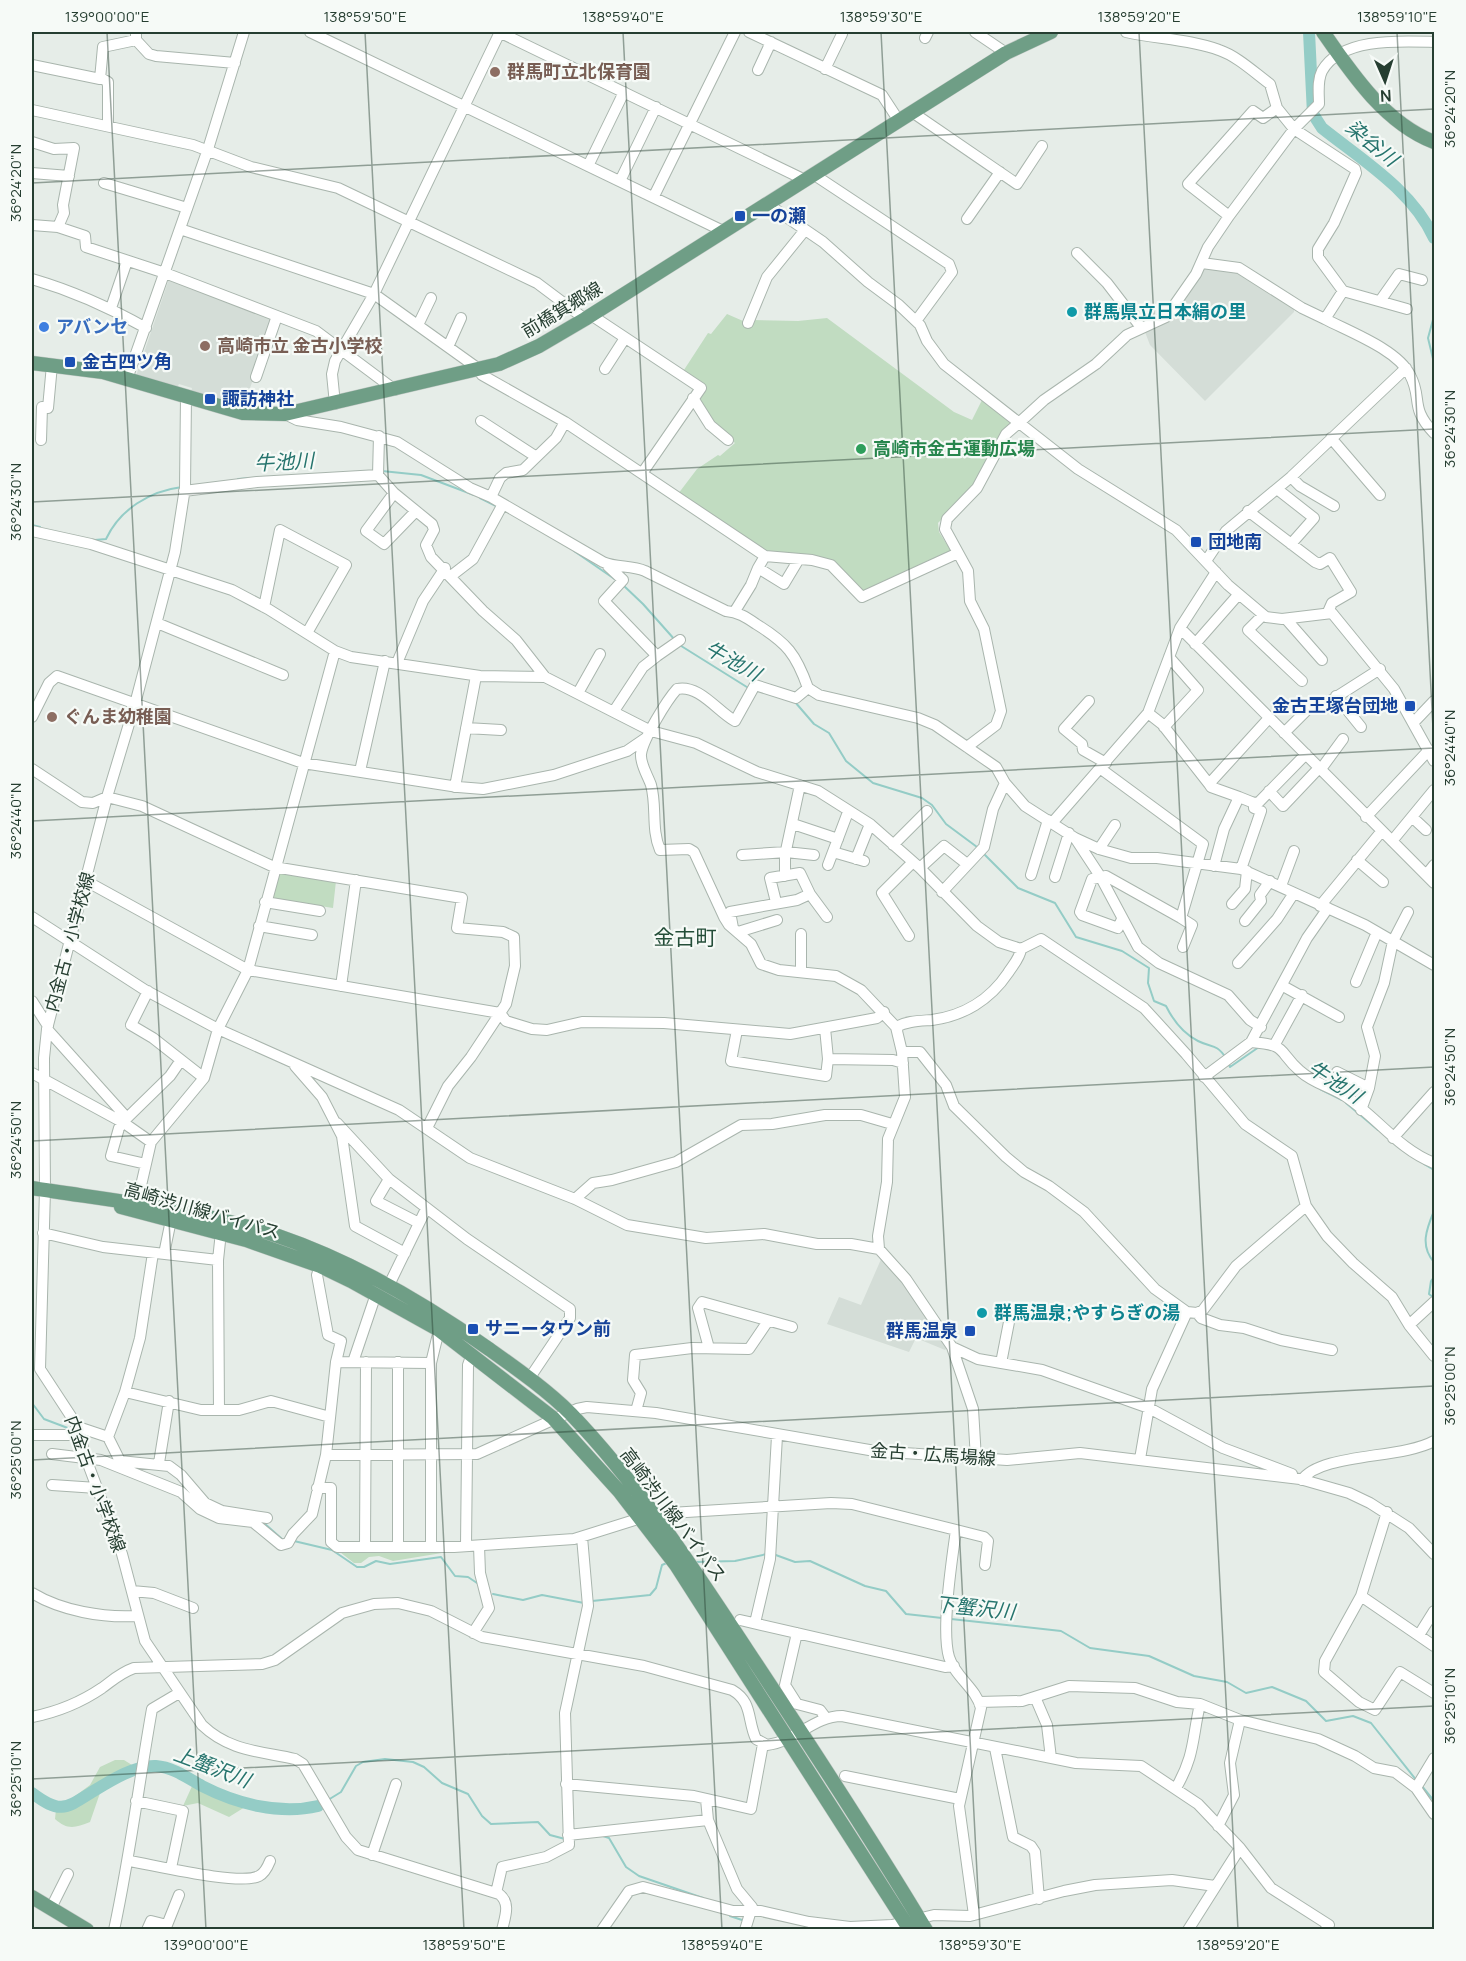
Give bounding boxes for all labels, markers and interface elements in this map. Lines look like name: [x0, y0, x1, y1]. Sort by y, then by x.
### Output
text: 139°00'00"E: [65, 6, 149, 27]
text: 138°59'50"E: [323, 6, 407, 27]
text: 138°59'40"E: [582, 6, 664, 27]
text: 138°59'30"E: [840, 6, 922, 27]
text: 138°59'20"E: [1098, 6, 1180, 27]
text: 138°59'10"E: [1357, 6, 1437, 27]
north arrow: [1355, 51, 1415, 111]
place label: 群馬町立北保育園: [507, 59, 651, 83]
marker: 群馬町立北保育園: [488, 65, 502, 79]
text: 36°24'20"N: [1439, 70, 1460, 148]
text: N: [1379, 85, 1392, 107]
water label: 染谷川: [1341, 113, 1406, 173]
text: 36°24'20"N: [5, 144, 26, 222]
place label: 一の瀬: [752, 203, 806, 227]
marker: 一の瀬: [733, 209, 747, 223]
street label: 前橋箕郷線: [517, 276, 606, 343]
place label: 群馬県立日本絹の里: [1084, 299, 1246, 323]
marker: 群馬県立日本絹の里: [1065, 305, 1079, 319]
place label: アバンセ: [56, 314, 128, 338]
marker: アバンセ: [37, 320, 51, 334]
place label: 高崎市立 金古小学校: [217, 333, 383, 357]
marker: 高崎市立 金古小学校: [198, 339, 212, 353]
place label: 金古四ツ角: [82, 349, 172, 373]
marker: 金古四ツ角: [63, 355, 77, 369]
place label: 諏訪神社: [222, 386, 294, 410]
text: 36°24'30"N: [1439, 390, 1460, 468]
marker: 諏訪神社: [203, 392, 217, 406]
place label: 高崎市金古運動広場: [873, 436, 1035, 460]
marker: 高崎市金古運動広場: [854, 442, 868, 456]
water label: 牛池川: [253, 446, 317, 477]
text: 36°24'30"N: [5, 463, 26, 541]
place label: 団地南: [1208, 529, 1262, 553]
marker: 団地南: [1189, 535, 1203, 549]
water label: 牛池川: [700, 634, 768, 688]
place label: 金古王塚台団地: [1272, 693, 1398, 717]
marker: 金古王塚台団地: [1403, 699, 1417, 713]
place label: ぐんま幼稚園: [64, 704, 172, 728]
marker: ぐんま幼稚園: [45, 710, 59, 724]
text: 36°24'40"N: [1439, 710, 1460, 786]
text: 36°24'40"N: [5, 783, 26, 859]
street label: 内金古・小学校線: [39, 869, 99, 1014]
district label: 金古町: [654, 923, 717, 951]
text: 36°24'50"N: [1439, 1028, 1460, 1106]
water label: 牛池川: [1303, 1054, 1369, 1110]
text: 36°24'50"N: [5, 1101, 26, 1179]
street label: 高崎渋川線バイパス: [121, 1176, 283, 1244]
place label: 群馬温泉;やすらぎの湯: [994, 1300, 1180, 1324]
marker: 群馬温泉;やすらぎの湯: [975, 1306, 989, 1320]
place label: サニータウン前: [485, 1316, 611, 1340]
place label: 群馬温泉: [886, 1318, 958, 1342]
marker: サニータウン前: [466, 1322, 480, 1336]
marker: 群馬温泉: [963, 1324, 977, 1338]
text: 36°25'00"N: [1439, 1346, 1460, 1426]
street label: 内金古・小学校線: [60, 1412, 132, 1555]
text: 36°25'00"N: [5, 1420, 26, 1500]
street label: 金古・広馬場線: [869, 1438, 997, 1470]
street label: 高崎渋川線バイパス: [616, 1443, 732, 1586]
water label: 下蟹沢川: [934, 1590, 1018, 1625]
text: 36°25'10"N: [1439, 1668, 1460, 1744]
water label: 上蟹沢川: [170, 1740, 256, 1794]
text: 36°25'10"N: [5, 1741, 26, 1817]
text: 139°00'00"E: [164, 1934, 248, 1955]
text: 138°59'50"E: [422, 1934, 506, 1955]
text: 138°59'40"E: [681, 1934, 763, 1955]
text: 138°59'30"E: [939, 1934, 1021, 1955]
text: 138°59'20"E: [1197, 1934, 1279, 1955]

